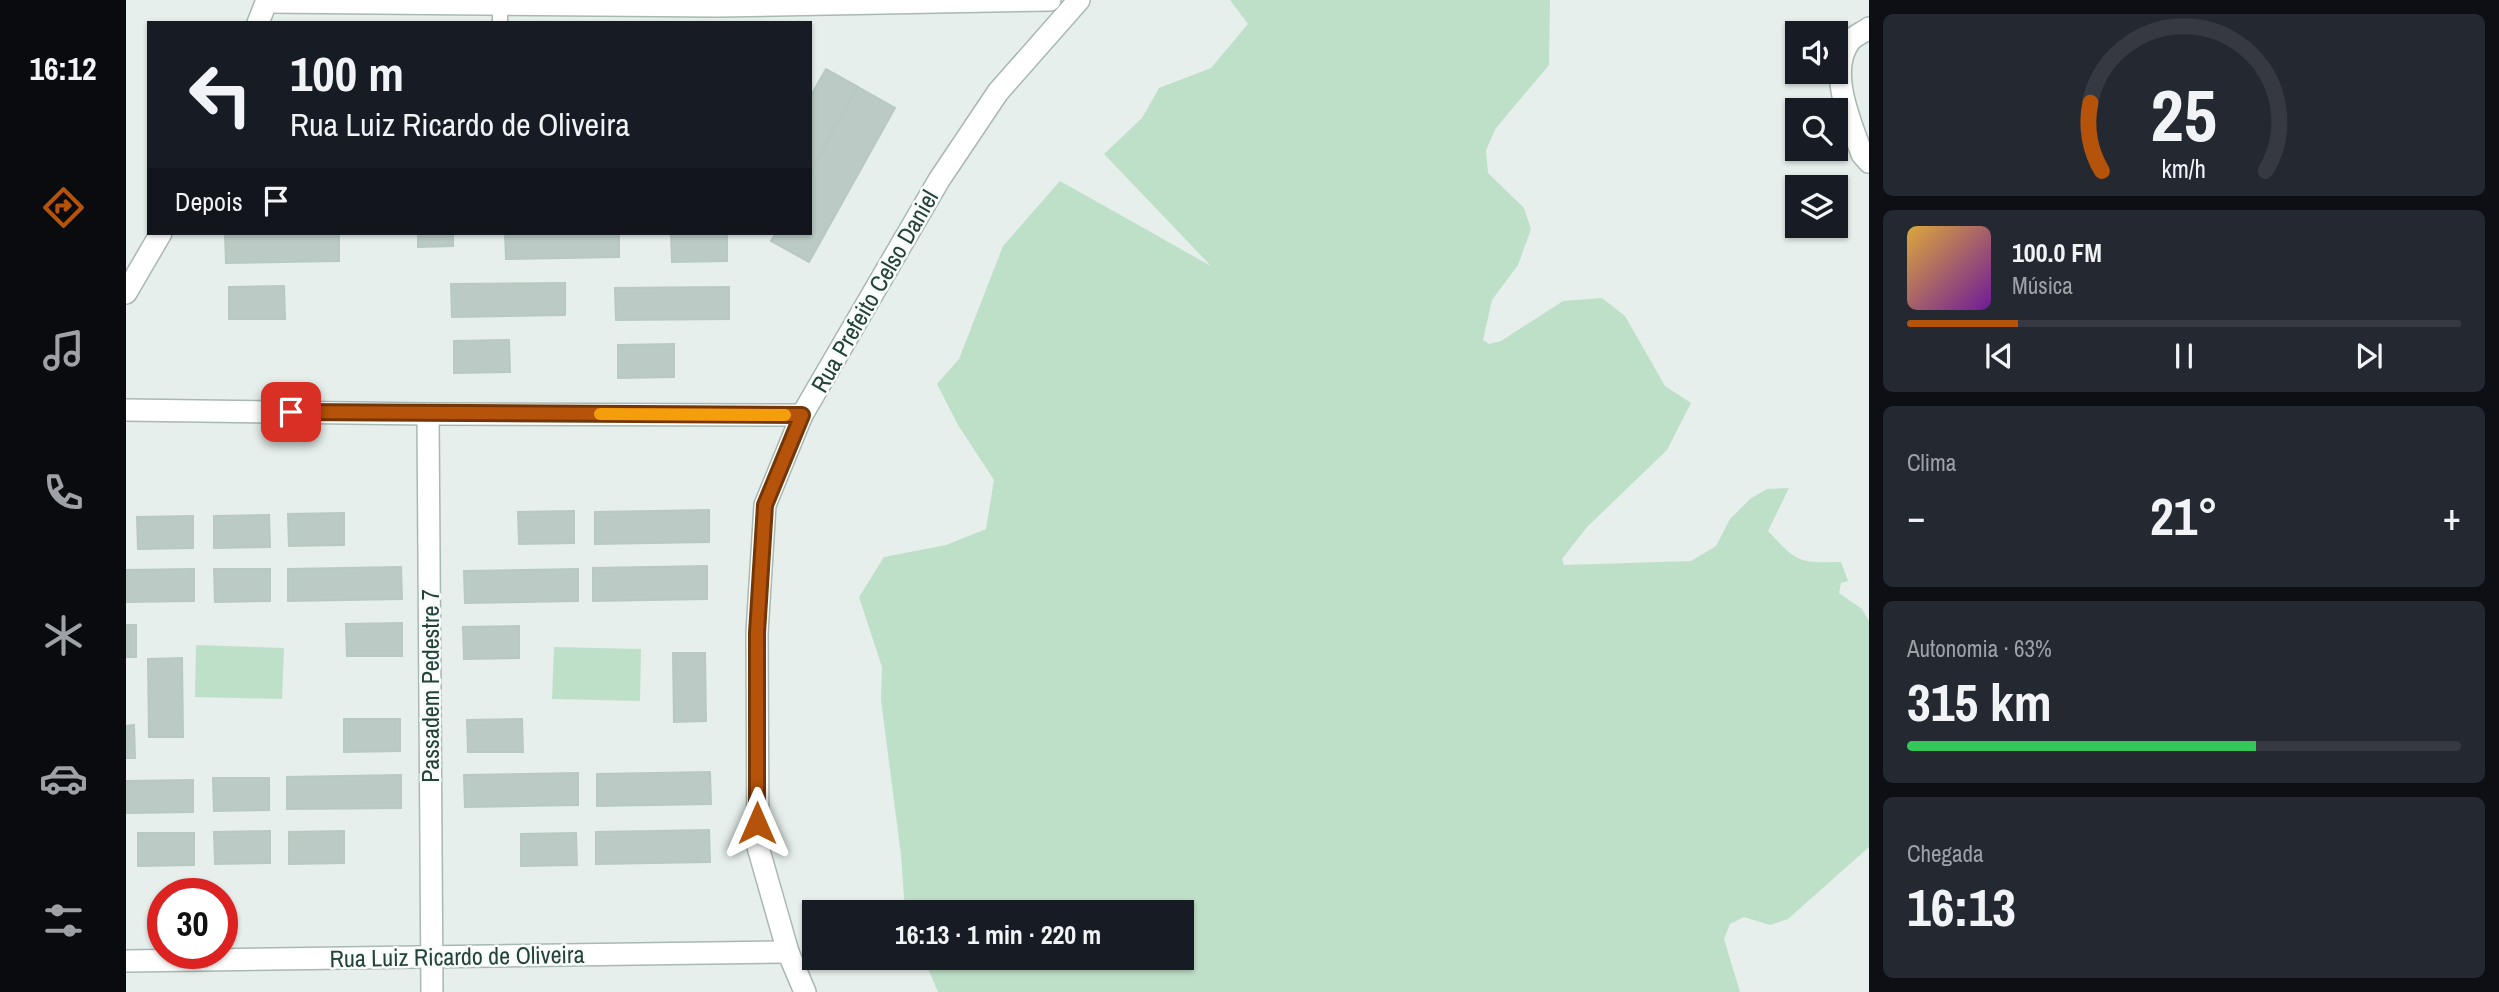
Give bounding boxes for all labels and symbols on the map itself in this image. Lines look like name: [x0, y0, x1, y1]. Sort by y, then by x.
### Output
street label: Rua Prefeito Celso Daniel: [803, 184, 945, 398]
pin: [261, 382, 321, 442]
street label: Passadem Pedestre 7: [414, 589, 446, 783]
position arrow: [720, 786, 794, 860]
speed limit sign: 30: [147, 878, 238, 969]
street label: Rua Luiz Ricardo de Oliveira: [329, 938, 585, 974]

